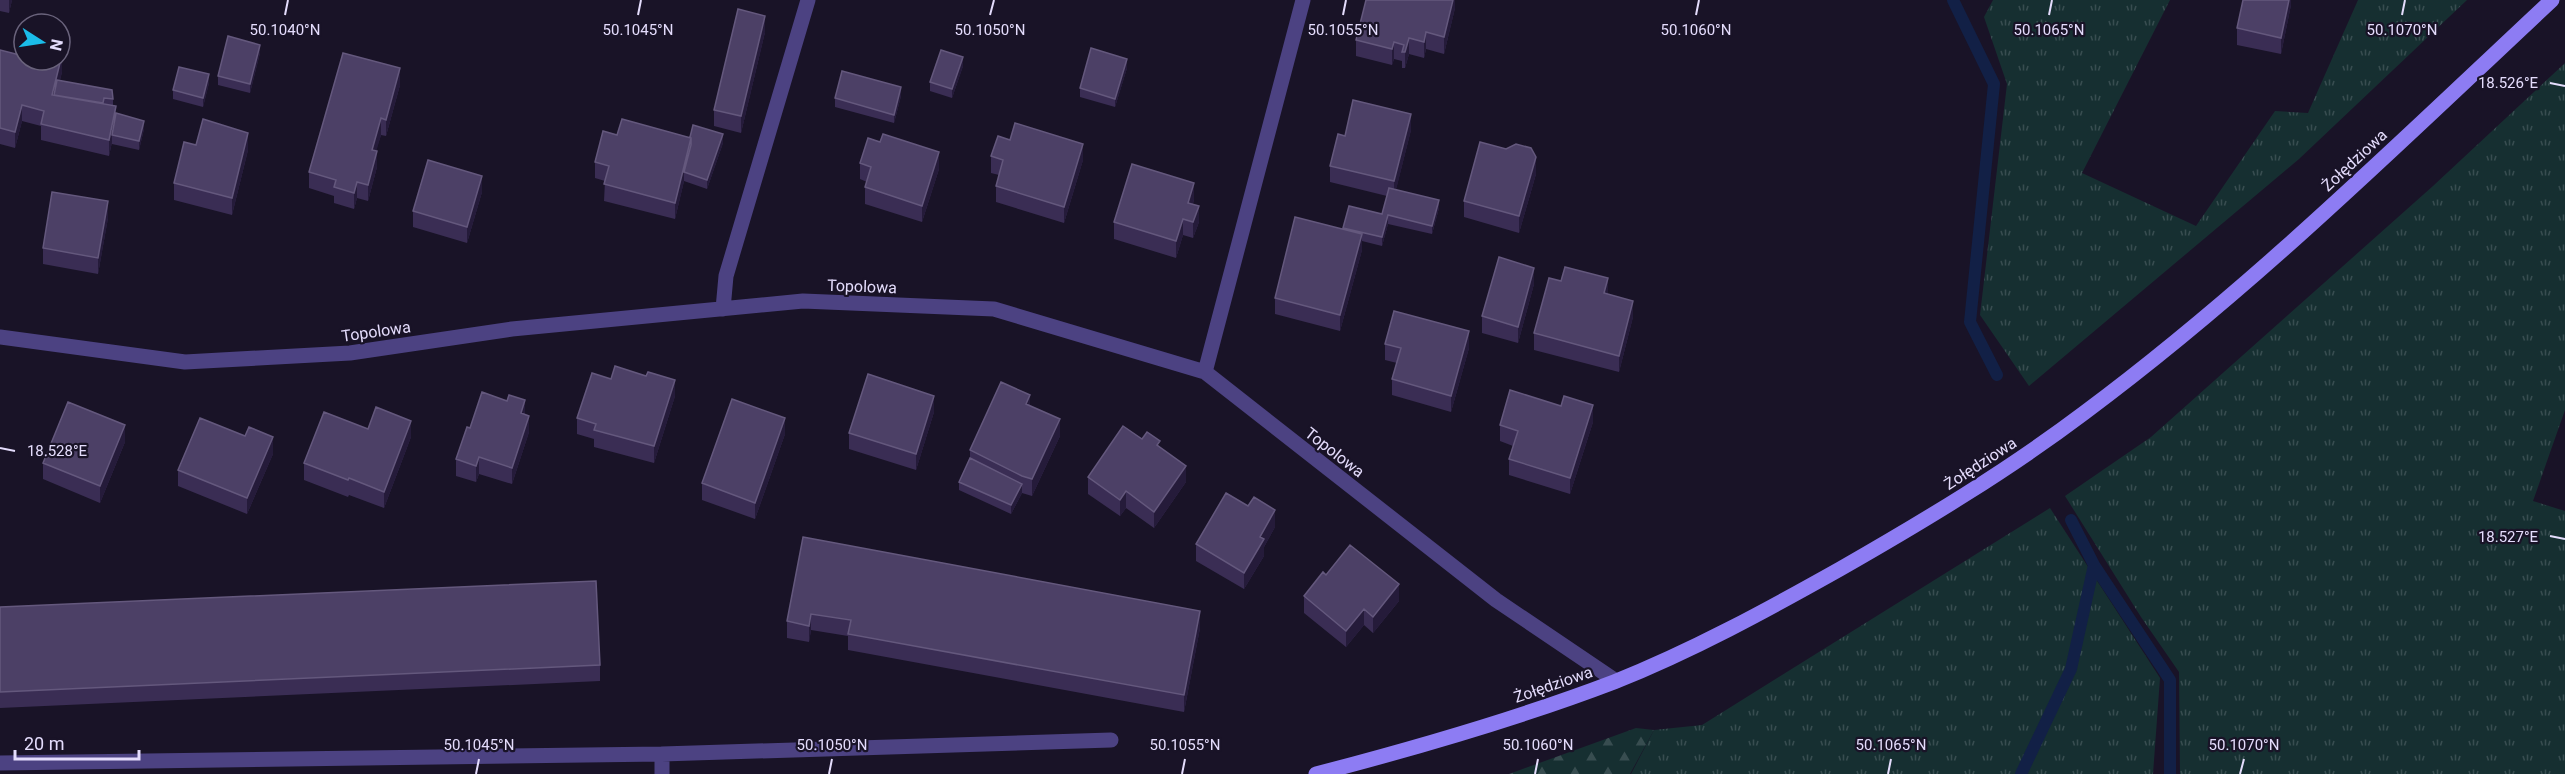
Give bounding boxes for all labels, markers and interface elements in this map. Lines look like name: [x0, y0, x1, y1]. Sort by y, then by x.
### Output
north arrow: [12, 12, 72, 72]
text: 50.1040°N: [250, 21, 320, 39]
text: 50.1045°N: [603, 21, 673, 39]
text: 50.1050°N: [955, 21, 1025, 39]
text: 50.1055°N: [1308, 21, 1378, 39]
text: 50.1060°N: [1661, 21, 1731, 39]
text: 50.1065°N: [2014, 21, 2084, 39]
text: 50.1070°N: [2367, 21, 2437, 39]
text: N: [46, 38, 67, 53]
text: 18.526°E: [2478, 74, 2539, 92]
street label: Żołędziowa: [2318, 125, 2391, 195]
street label: Topolowa: [827, 276, 897, 297]
street label: Topolowa: [340, 317, 412, 346]
street label: Topolowa: [1301, 423, 1368, 481]
street label: Żołędziowa: [1941, 433, 2020, 494]
text: 18.528°E: [27, 442, 88, 460]
text: 18.527°E: [2478, 528, 2539, 546]
street label: Żołędziowa: [1511, 662, 1595, 707]
scale bar: [15, 723, 140, 761]
text: 20 m: [24, 733, 64, 754]
text: 50.1045°N: [444, 736, 514, 754]
text: 50.1050°N: [797, 736, 867, 754]
text: 50.1055°N: [1150, 736, 1220, 754]
text: 50.1060°N: [1503, 736, 1573, 754]
text: 50.1065°N: [1856, 736, 1926, 754]
text: 50.1070°N: [2209, 736, 2279, 754]

